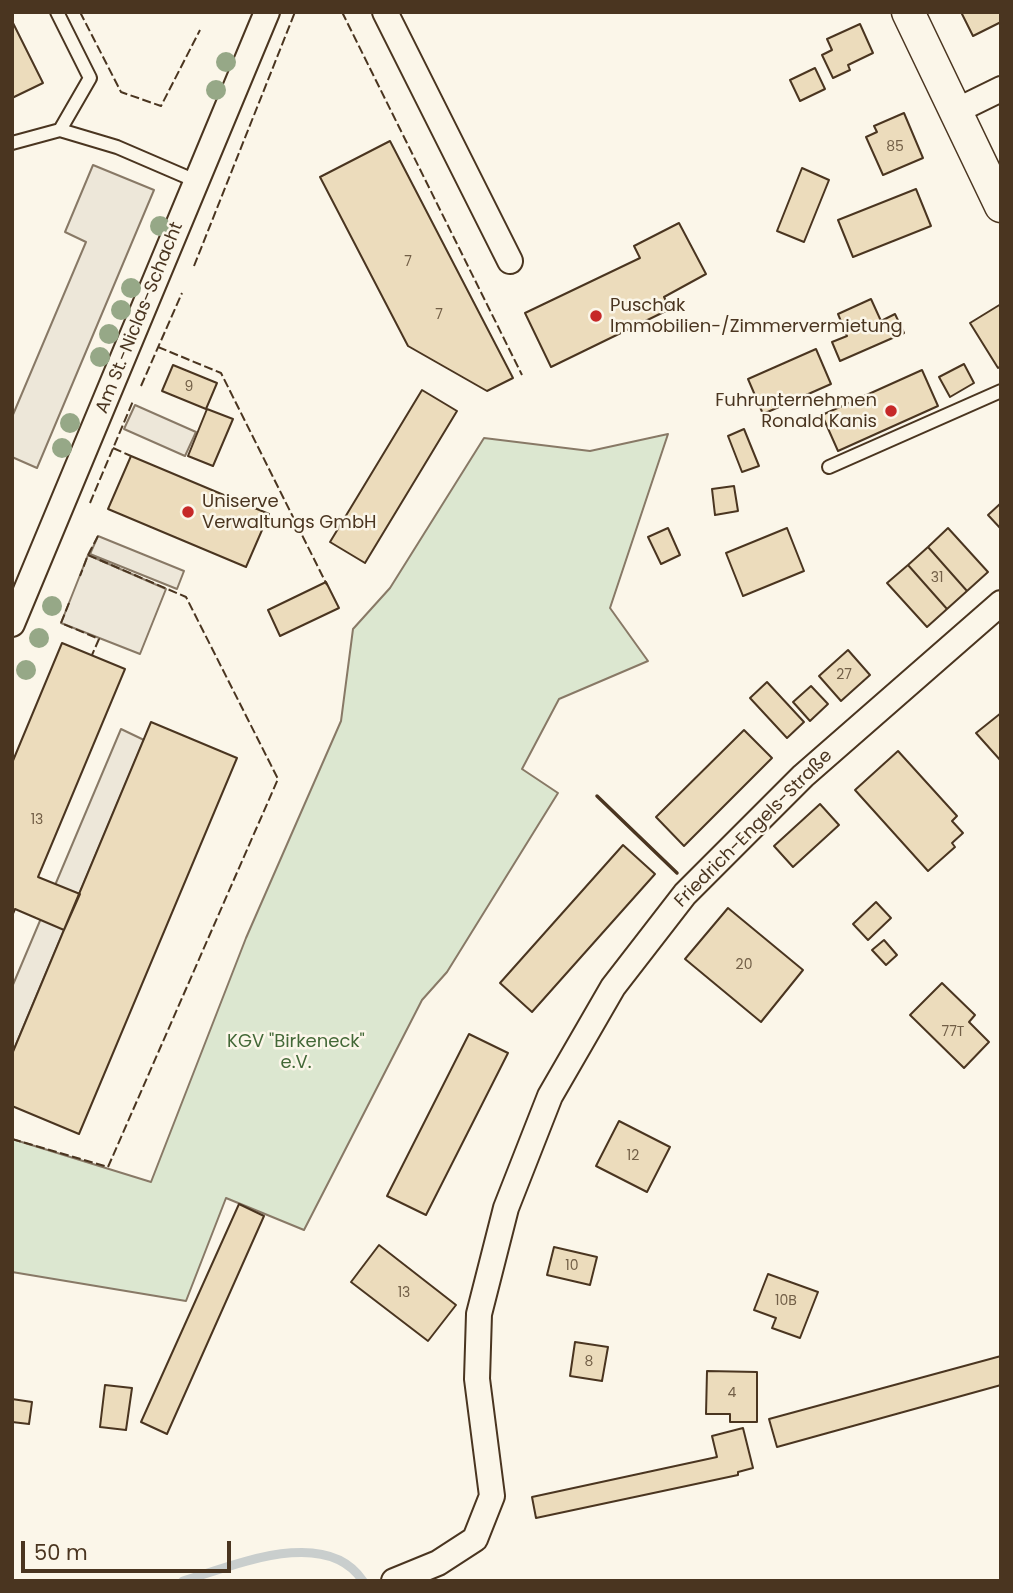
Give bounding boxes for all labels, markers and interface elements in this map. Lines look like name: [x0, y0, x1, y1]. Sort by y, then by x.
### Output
house number: 85: [886, 139, 904, 155]
street label: Am St.-Niclas-Schacht: [92, 219, 188, 417]
house number: 7: [404, 254, 412, 270]
place label: Puschak Immobilien-/Zimmervermietung: [610, 295, 903, 338]
house number: 7: [435, 307, 443, 323]
marker: Puschak Immobilien-/Zimmervermietung: [588, 308, 604, 324]
house number: 9: [185, 379, 193, 395]
place label: Fuhrunternehmen Ronald Kanis: [715, 390, 877, 432]
marker: Fuhrunternehmen Ronald Kanis: [883, 403, 899, 419]
place label: Uniserve Verwaltungs GmbH: [202, 491, 377, 534]
marker: Uniserve Verwaltungs GmbH: [180, 504, 196, 520]
house number: 31: [931, 570, 943, 586]
house number: 27: [836, 667, 852, 683]
street label: Friedrich-Engels-Straße: [671, 746, 837, 912]
house number: 13: [31, 812, 43, 828]
house number: 20: [736, 957, 752, 973]
house number: 77T: [942, 1024, 964, 1040]
park label: KGV "Birkeneck" e.V.: [227, 1031, 365, 1074]
house number: 12: [627, 1148, 639, 1164]
house number: 10: [565, 1258, 579, 1274]
house number: 13: [398, 1285, 410, 1301]
house number: 10B: [775, 1293, 797, 1309]
house number: 8: [585, 1354, 593, 1370]
house number: 4: [728, 1385, 736, 1401]
scale bar: [24, 1526, 234, 1570]
text: 50 m: [34, 1538, 88, 1567]

